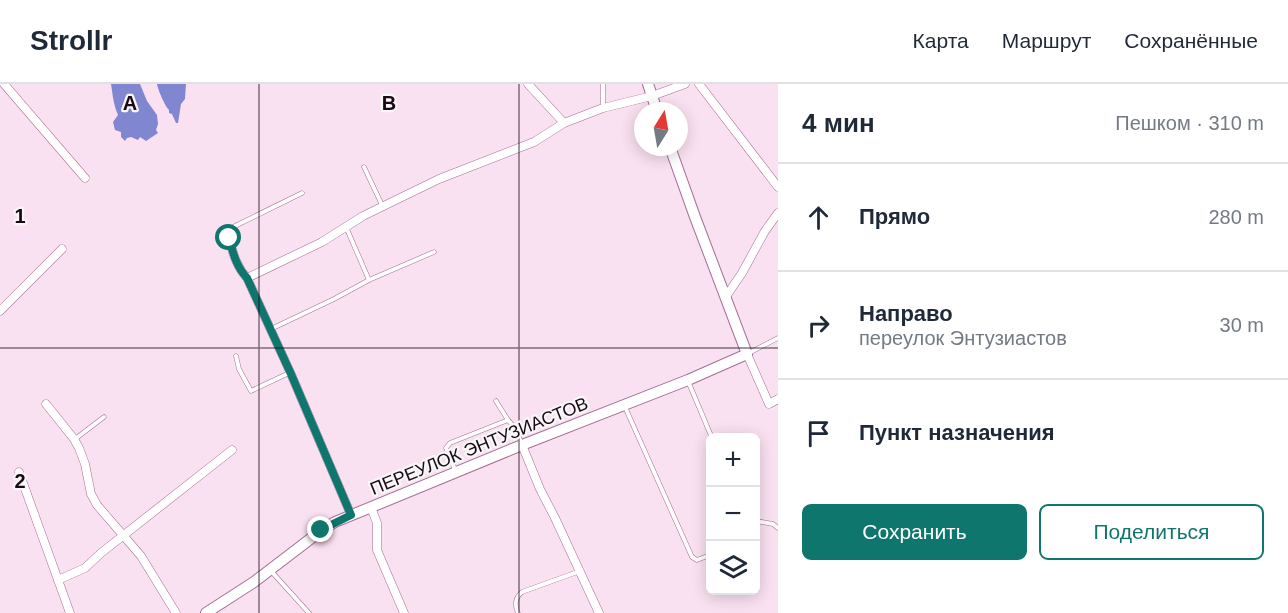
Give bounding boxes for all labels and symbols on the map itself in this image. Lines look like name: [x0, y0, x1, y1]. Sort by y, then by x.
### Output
text: A: [123, 92, 137, 114]
text: B: [382, 92, 396, 114]
north arrow: [634, 102, 688, 156]
text: 1: [14, 205, 26, 227]
route start: [215, 224, 241, 250]
street label: ПЕРЕУЛОК ЭНТУЗИАСТОВ: [367, 393, 591, 499]
text: 2: [14, 470, 26, 492]
route end: [307, 516, 333, 542]

